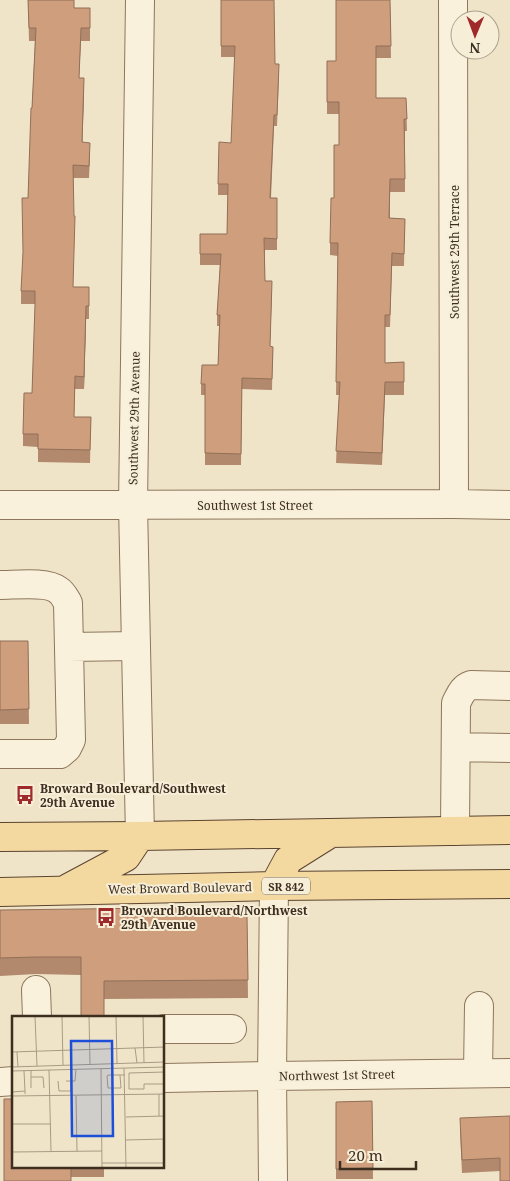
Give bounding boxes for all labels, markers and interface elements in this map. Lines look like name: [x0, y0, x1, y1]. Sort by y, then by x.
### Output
north arrow: [450, 10, 500, 60]
text: N: [469, 39, 480, 58]
street label: Southwest 29th Terrace: [446, 185, 463, 319]
street label: Southwest 29th Avenue: [124, 351, 144, 485]
street label: Southwest 1st Street: [197, 497, 313, 514]
place label: Broward Boulevard/Southwest 29th Avenue: [40, 780, 226, 811]
bus stop icon: Broward Boulevard/Southwest 29th Avenue: [14, 784, 36, 806]
street label: West Broward Boulevard: [108, 878, 253, 898]
road number: SR 842: [262, 878, 310, 894]
place label: Broward Boulevard/Northwest 29th Avenue: [121, 902, 308, 933]
bus stop icon: Broward Boulevard/Northwest 29th Avenue: [95, 906, 117, 928]
inset map: [12, 1016, 165, 1168]
street label: Northwest 1st Street: [279, 1065, 395, 1085]
scale bar: [340, 1138, 416, 1170]
text: 20 m: [348, 1145, 383, 1165]

